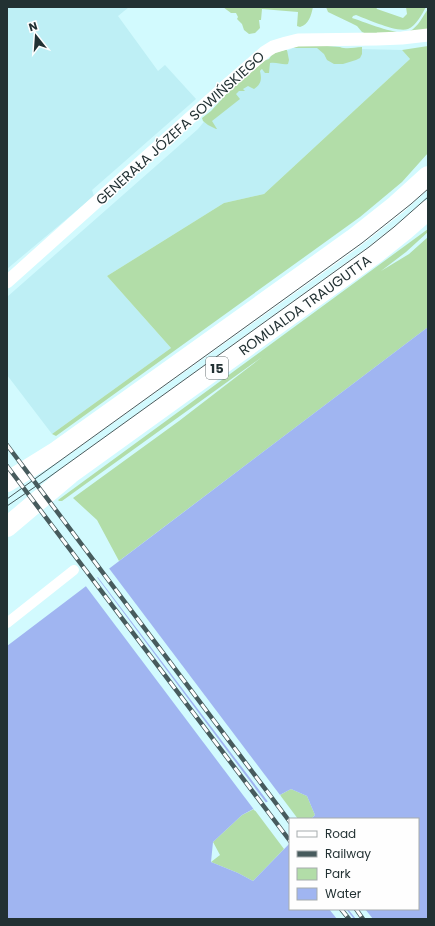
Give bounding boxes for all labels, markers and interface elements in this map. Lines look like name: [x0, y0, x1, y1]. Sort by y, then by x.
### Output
north arrow: [16, 16, 56, 56]
text: N: [27, 18, 39, 35]
street label: GENERAŁA JÓZEFA SOWIŃSKIEGO: [91, 47, 269, 209]
street label: ROMUALDA TRAUGUTTA: [235, 250, 375, 360]
road number: 15: [206, 357, 228, 379]
legend: [289, 818, 419, 910]
text: Road: [325, 825, 356, 842]
text: Railway: [325, 845, 371, 862]
text: Park: [325, 865, 352, 882]
text: Water: [325, 885, 362, 902]

